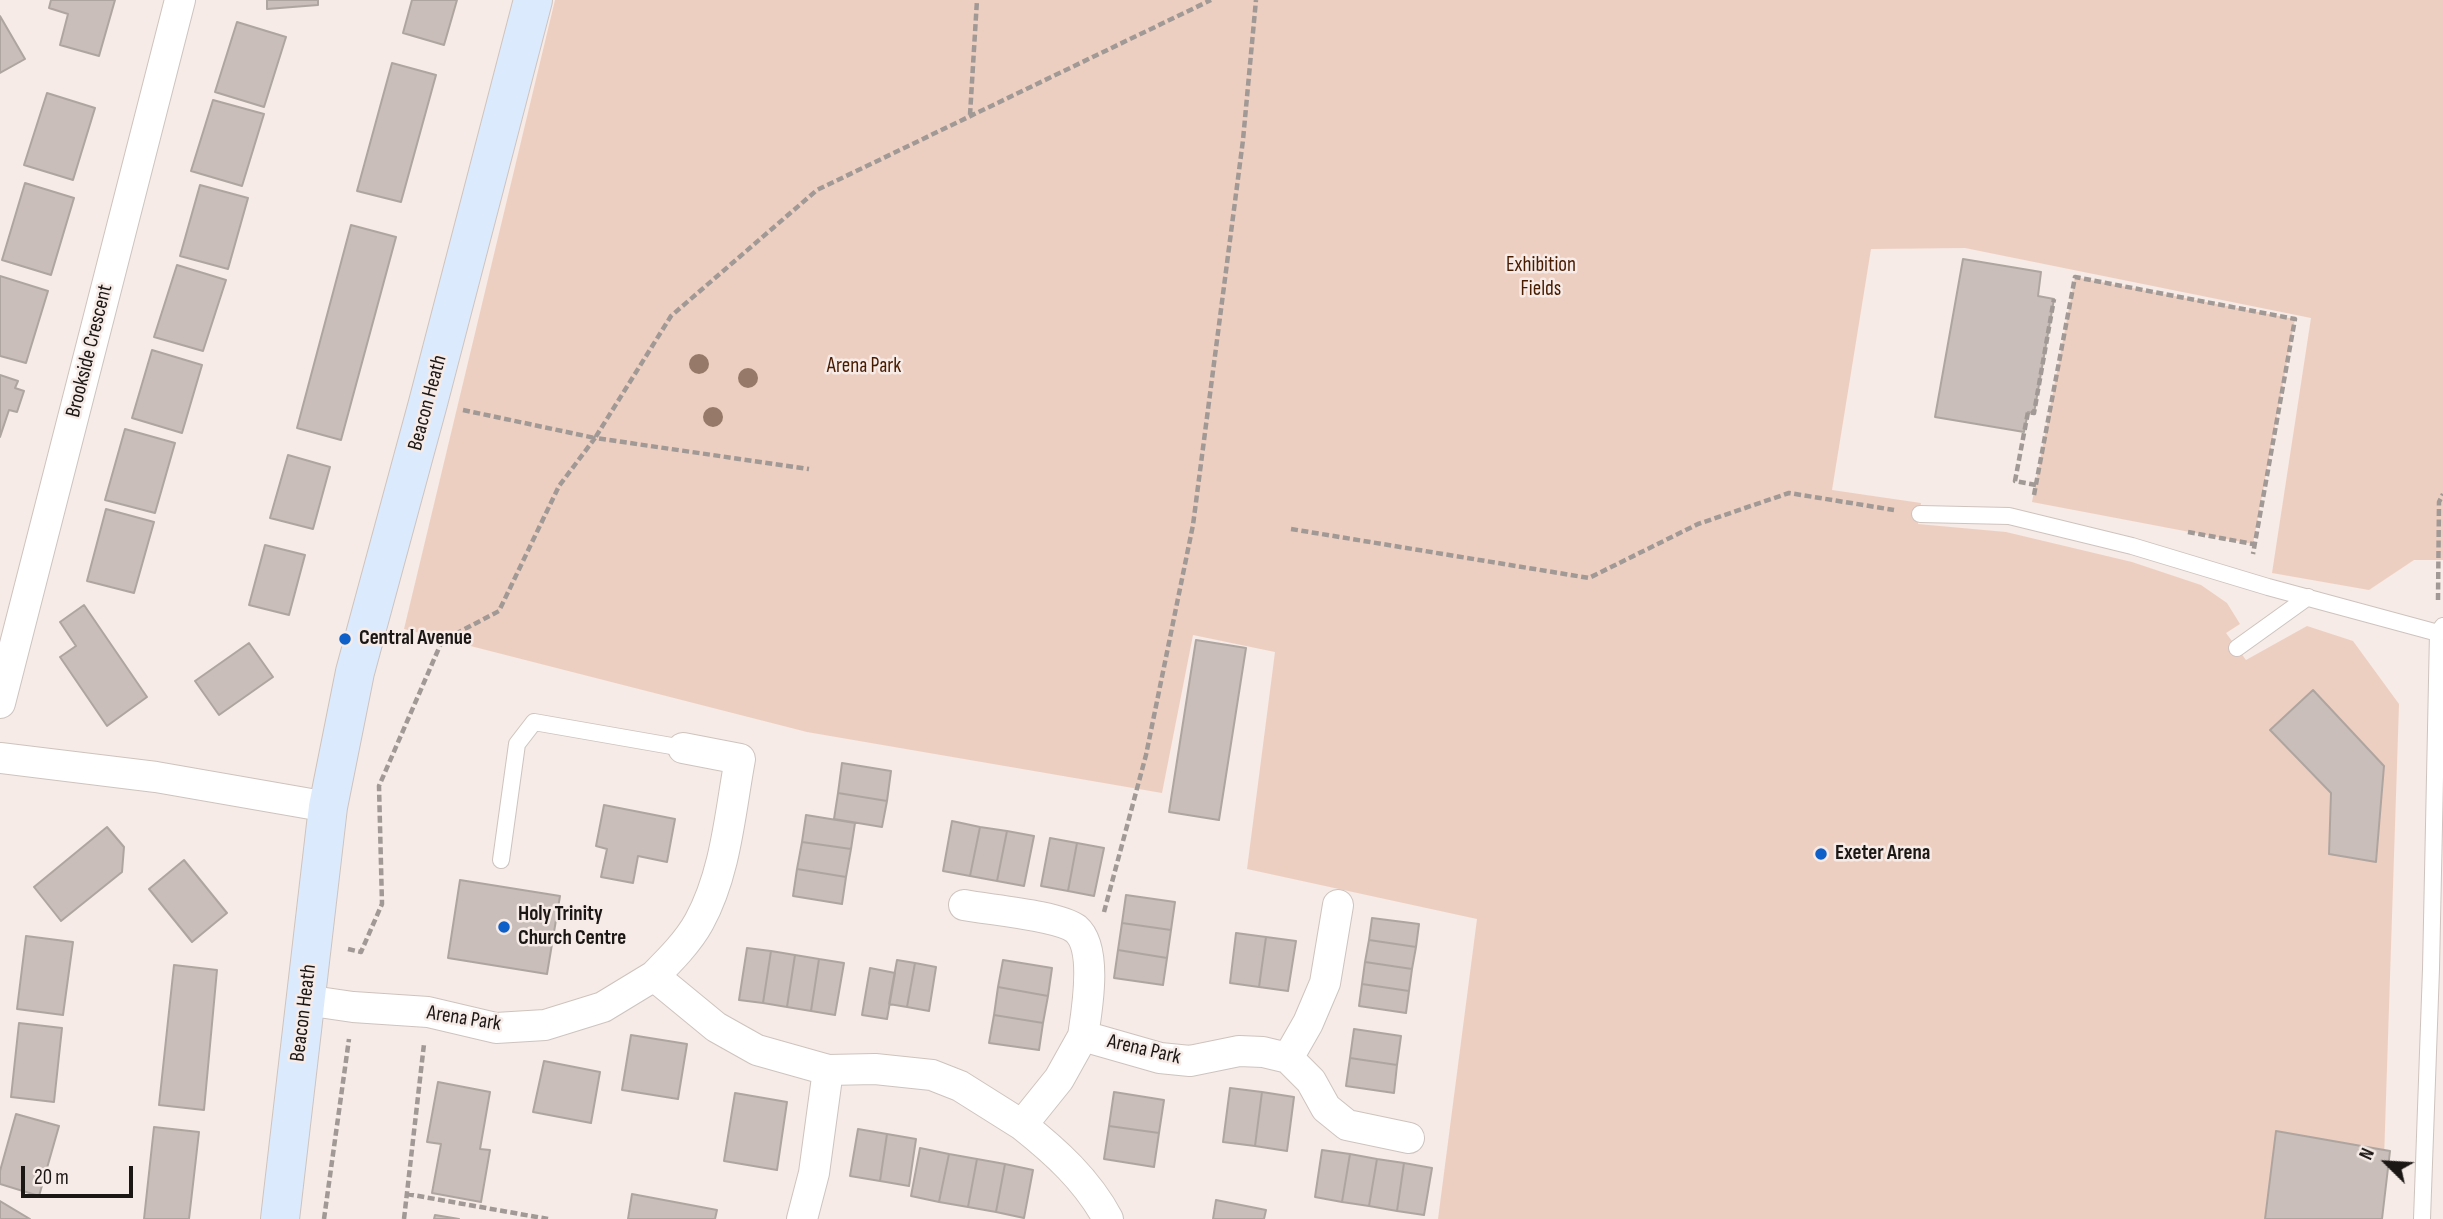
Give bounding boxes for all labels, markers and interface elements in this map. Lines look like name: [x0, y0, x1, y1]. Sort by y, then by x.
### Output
park label: Exhibition Fields: [1506, 253, 1576, 303]
street label: Brookside Crescent: [61, 282, 119, 420]
street label: Beacon Heath: [403, 352, 453, 454]
park label: Arena Park: [827, 354, 901, 380]
place label: Central Avenue: [359, 626, 472, 652]
marker: Central Avenue: [337, 631, 353, 647]
place label: Exeter Arena: [1835, 841, 1930, 867]
marker: Exeter Arena: [1813, 846, 1829, 862]
place label: Holy Trinity Church Centre: [518, 902, 626, 952]
marker: Holy Trinity Church Centre: [496, 919, 512, 935]
street label: Beacon Heath: [286, 963, 322, 1063]
street label: Arena Park: [425, 1001, 503, 1037]
street label: Arena Park: [1105, 1029, 1183, 1071]
north arrow: [2352, 1128, 2422, 1198]
text: N: [2355, 1145, 2380, 1164]
scale bar: [24, 1152, 136, 1196]
text: 20 m: [34, 1165, 69, 1190]

